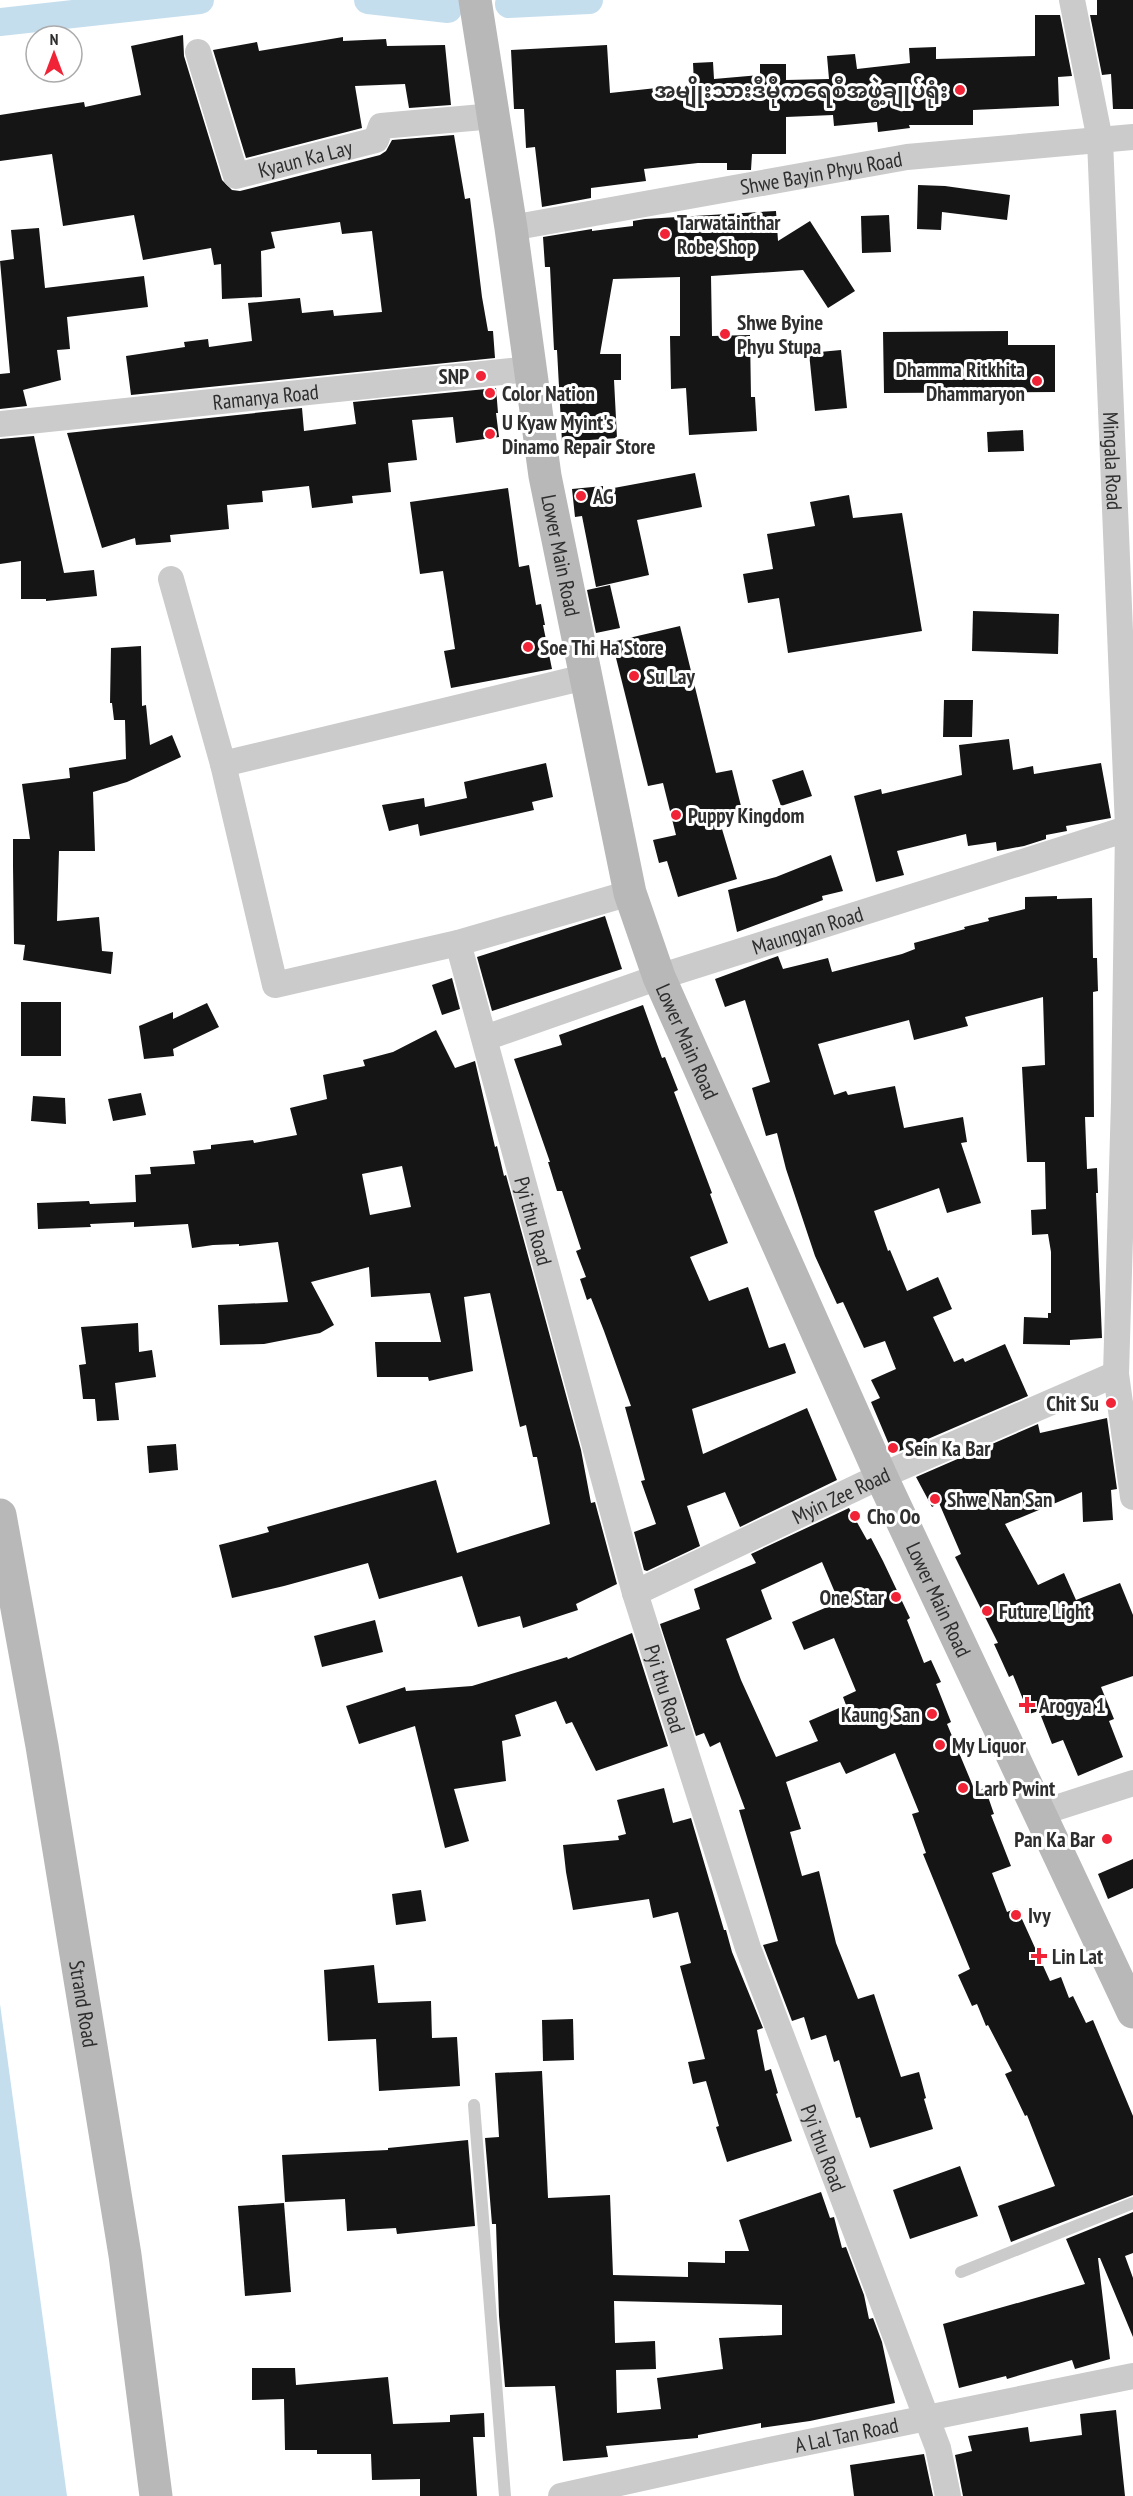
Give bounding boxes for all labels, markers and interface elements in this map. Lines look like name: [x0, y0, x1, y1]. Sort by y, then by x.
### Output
north arrow: [24, 24, 84, 84]
text: N: [50, 29, 58, 49]
place label: အမျိုးသားဒီမိုကရေစီအဖွဲ့ချုပ်ရုံး: [654, 75, 948, 109]
marker: အမျိုးသားဒီမိုကရေစီအဖွဲ့ချုပ်ရုံး: [953, 83, 967, 97]
street label: Kyaun Ka Lay: [255, 133, 355, 183]
street label: Shwe Bayin Phyu Road: [738, 145, 904, 200]
place label: Tarwatainthar Robe Shop: [677, 209, 781, 260]
marker: Tarwatainthar Robe Shop: [658, 227, 672, 241]
place label: Shwe Byine Phyu Stupa: [737, 309, 823, 360]
marker: Shwe Byine Phyu Stupa: [718, 327, 732, 341]
place label: Dhamma Ritkhita Dhammaryon: [896, 356, 1025, 407]
place label: SNP: [438, 363, 469, 390]
marker: SNP: [474, 369, 488, 383]
marker: Dhamma Ritkhita Dhammaryon: [1030, 374, 1044, 388]
street label: Ramanya Road: [211, 378, 320, 415]
place label: Color Nation: [502, 380, 595, 407]
marker: Color Nation: [483, 386, 497, 400]
place label: U Kyaw Myint's Dinamo Repair Store: [502, 409, 655, 460]
street label: Mingala Road: [1098, 411, 1129, 511]
marker: U Kyaw Myint's Dinamo Repair Store: [483, 427, 497, 441]
place label: AG: [592, 483, 614, 510]
marker: AG: [574, 489, 588, 503]
street label: Lower Main Road: [536, 492, 587, 619]
place label: Soe Thi Ha Store: [540, 634, 664, 661]
marker: Soe Thi Ha Store: [521, 640, 535, 654]
place label: Su Lay: [646, 663, 695, 690]
marker: Su Lay: [627, 669, 641, 683]
place label: Puppy Kingdom: [688, 802, 805, 829]
marker: Puppy Kingdom: [669, 808, 683, 822]
street label: Maungyan Road: [748, 900, 866, 960]
street label: Lower Main Road: [650, 979, 725, 1103]
street label: Pyi thu Road: [509, 1174, 559, 1268]
place label: Chit Su: [1046, 1390, 1099, 1417]
marker: Chit Su: [1104, 1396, 1118, 1410]
place label: Sein Ka Bar: [905, 1435, 991, 1462]
marker: Sein Ka Bar: [886, 1441, 900, 1455]
street label: Myin Zee Road: [788, 1460, 894, 1530]
place label: Shwe Nan San: [947, 1486, 1052, 1513]
marker: Shwe Nan San: [928, 1492, 942, 1506]
place label: Cho Oo: [867, 1503, 920, 1530]
marker: Cho Oo: [848, 1509, 862, 1523]
street label: Lower Main Road: [900, 1538, 978, 1661]
place label: One Star: [820, 1584, 885, 1611]
marker: One Star: [889, 1590, 903, 1604]
place label: Future Light: [999, 1598, 1091, 1625]
marker: Future Light: [980, 1604, 994, 1618]
street label: Pyi thu Road: [639, 1641, 692, 1736]
place label: Arogya 1: [1038, 1692, 1106, 1719]
marker: Arogya 1: [1020, 1698, 1034, 1712]
place label: Kaung San: [841, 1701, 920, 1728]
marker: Kaung San: [925, 1707, 939, 1721]
place label: My Liquor: [952, 1732, 1027, 1759]
marker: My Liquor: [933, 1738, 947, 1752]
place label: Larb Pwint: [975, 1775, 1055, 1802]
marker: Larb Pwint: [956, 1781, 970, 1795]
place label: Pan Ka Bar: [1014, 1826, 1096, 1853]
marker: Pan Ka Bar: [1100, 1832, 1114, 1846]
place label: Ivy: [1028, 1902, 1051, 1929]
marker: Ivy: [1009, 1908, 1023, 1922]
place label: Lin Lat: [1052, 1943, 1103, 1970]
marker: Lin Lat: [1030, 1947, 1048, 1965]
street label: Strand Road: [64, 1958, 104, 2049]
street label: Pyi thu Road: [795, 2101, 853, 2195]
street label: A Lal Tan Road: [792, 2411, 900, 2458]

